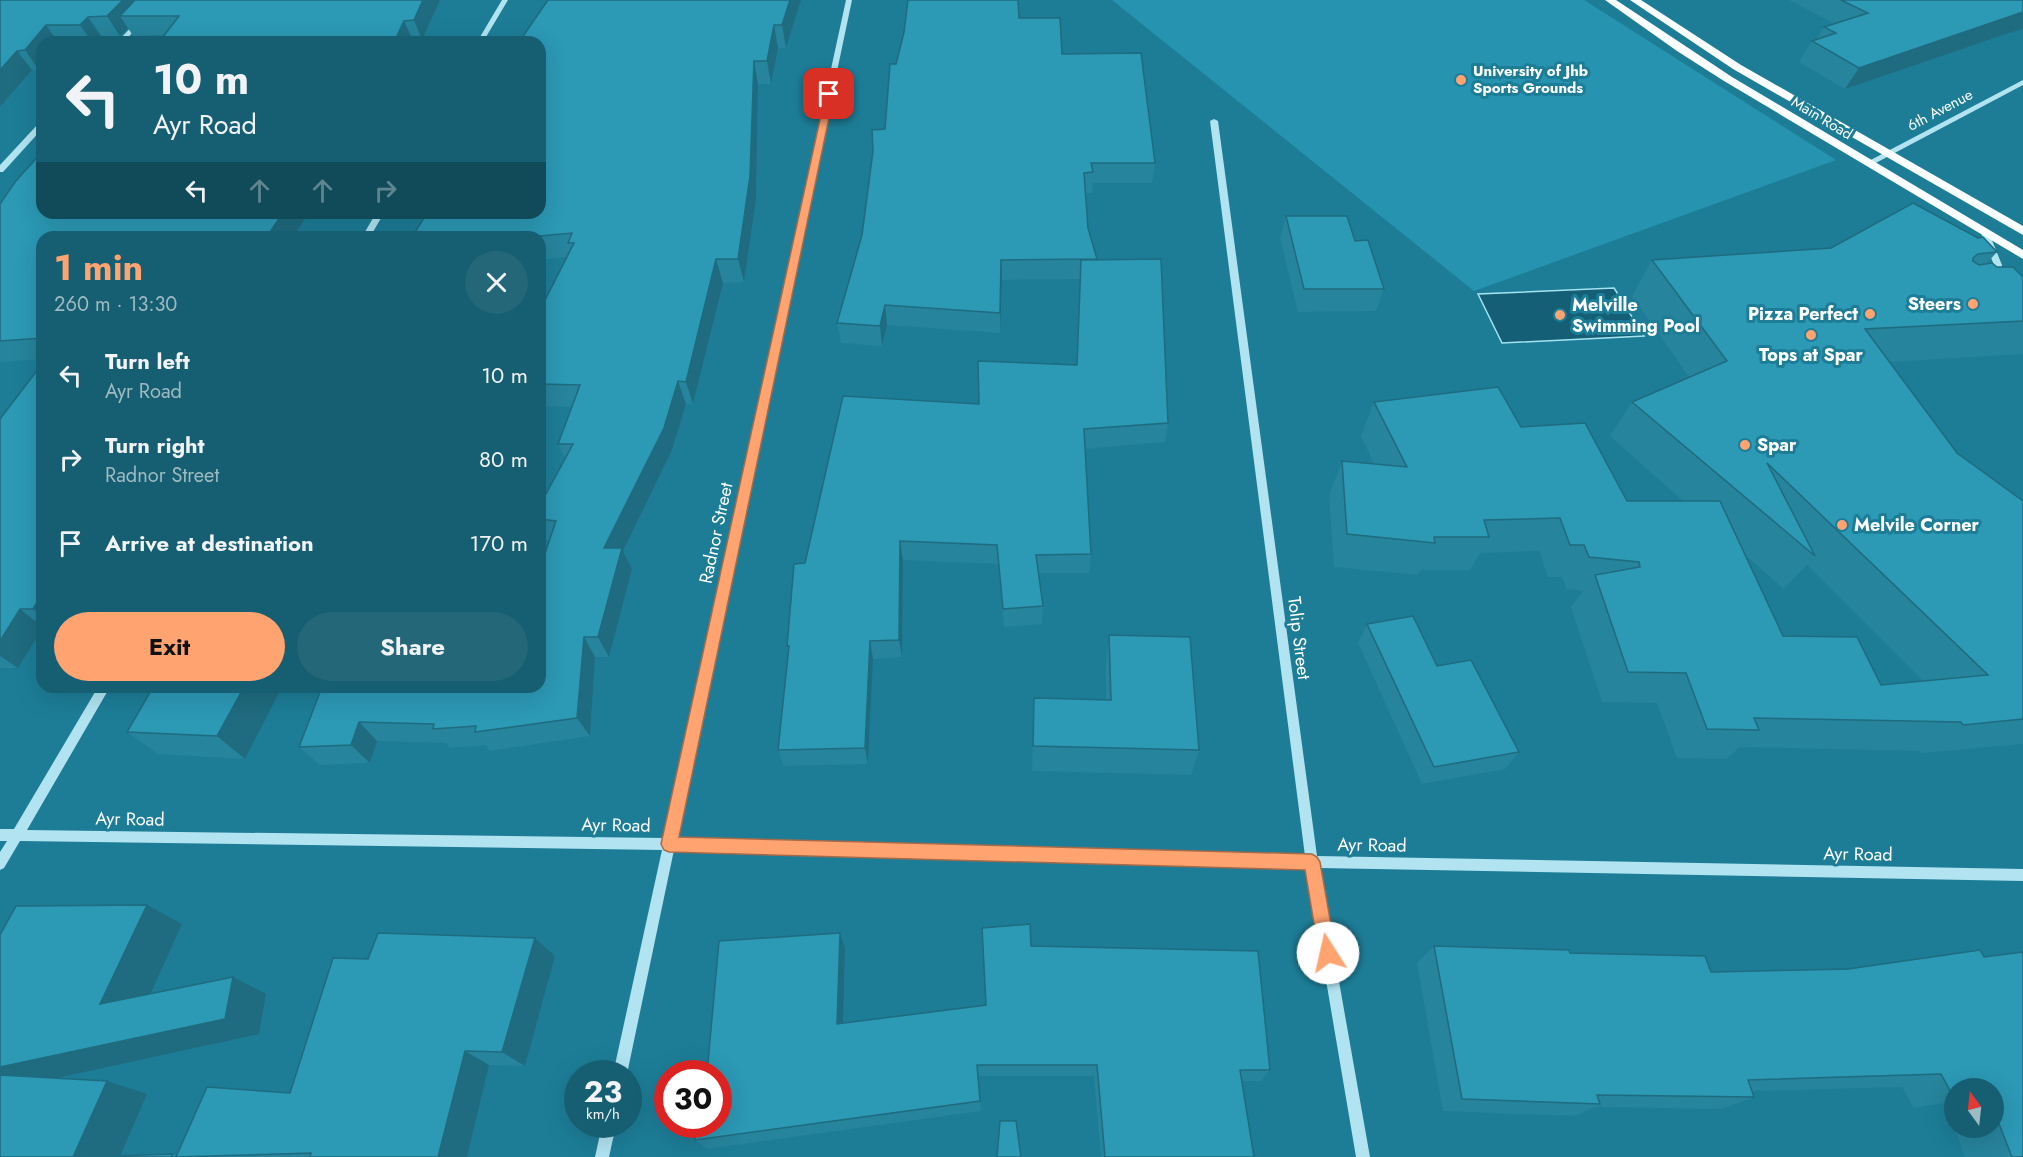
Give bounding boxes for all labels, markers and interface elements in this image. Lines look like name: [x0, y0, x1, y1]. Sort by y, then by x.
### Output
text: 10 m: [153, 49, 249, 110]
icon: left: [54, 60, 132, 138]
place label: University of Jhb Sports Grounds: [1473, 60, 1588, 99]
pin: [803, 68, 854, 119]
marker: University of Jhb Sports Grounds: [1454, 73, 1468, 87]
icon: arrive: [812, 77, 845, 110]
street label: 6th Avenue: [1903, 83, 1977, 136]
street label: Main Road: [1787, 91, 1857, 145]
text: Ayr Road: [153, 105, 257, 144]
icon: left: [180, 174, 213, 207]
icon: ahead: [243, 174, 276, 207]
icon: ahead: [306, 174, 339, 207]
icon: right: [369, 174, 402, 207]
text: 1 min: [54, 241, 143, 293]
button: close: [465, 251, 528, 314]
text: 260 m · 13:30: [54, 290, 177, 319]
place label: Steers: [1908, 291, 1961, 317]
place label: Melville Swimming Pool: [1572, 292, 1700, 339]
marker: Steers: [1966, 297, 1980, 311]
place label: Pizza Perfect: [1748, 301, 1858, 327]
marker: Pizza Perfect: [1863, 307, 1877, 321]
marker: Melville Swimming Pool: [1553, 308, 1567, 322]
marker: Tops at Spar: [1804, 328, 1818, 342]
place label: Tops at Spar: [1759, 342, 1864, 368]
text: Turn left: [105, 345, 190, 377]
icon: left: [54, 359, 87, 392]
text: 10 m: [481, 359, 528, 391]
text: Ayr Road: [105, 377, 182, 406]
text: Turn right: [105, 429, 205, 461]
place label: Spar: [1757, 432, 1797, 458]
marker: Spar: [1738, 438, 1752, 452]
icon: right: [54, 443, 87, 476]
text: 80 m: [479, 443, 528, 475]
text: Radnor Street: [105, 461, 219, 490]
street label: Radnor Street: [693, 479, 740, 586]
place label: Melvile Corner: [1854, 512, 1980, 538]
marker: Melvile Corner: [1835, 518, 1849, 532]
icon: arrive: [54, 527, 87, 560]
text: Arrive at destination: [105, 527, 314, 559]
text: 170 m: [470, 527, 528, 559]
street label: Tolip Street: [1281, 595, 1317, 682]
button: Exit: [54, 612, 285, 681]
button: Share: [297, 612, 528, 681]
street label: Ayr Road: [95, 805, 165, 833]
street label: Ayr Road: [581, 811, 651, 839]
street label: Ayr Road: [1337, 831, 1407, 859]
street label: Ayr Road: [1823, 840, 1893, 868]
position arrow: [1296, 921, 1360, 985]
speed limit sign: 30: [654, 1060, 732, 1138]
text: 23: [584, 1070, 622, 1113]
north arrow: [1944, 1078, 2004, 1138]
map controls: [1944, 1078, 2004, 1138]
text: km/h: [586, 1103, 620, 1125]

